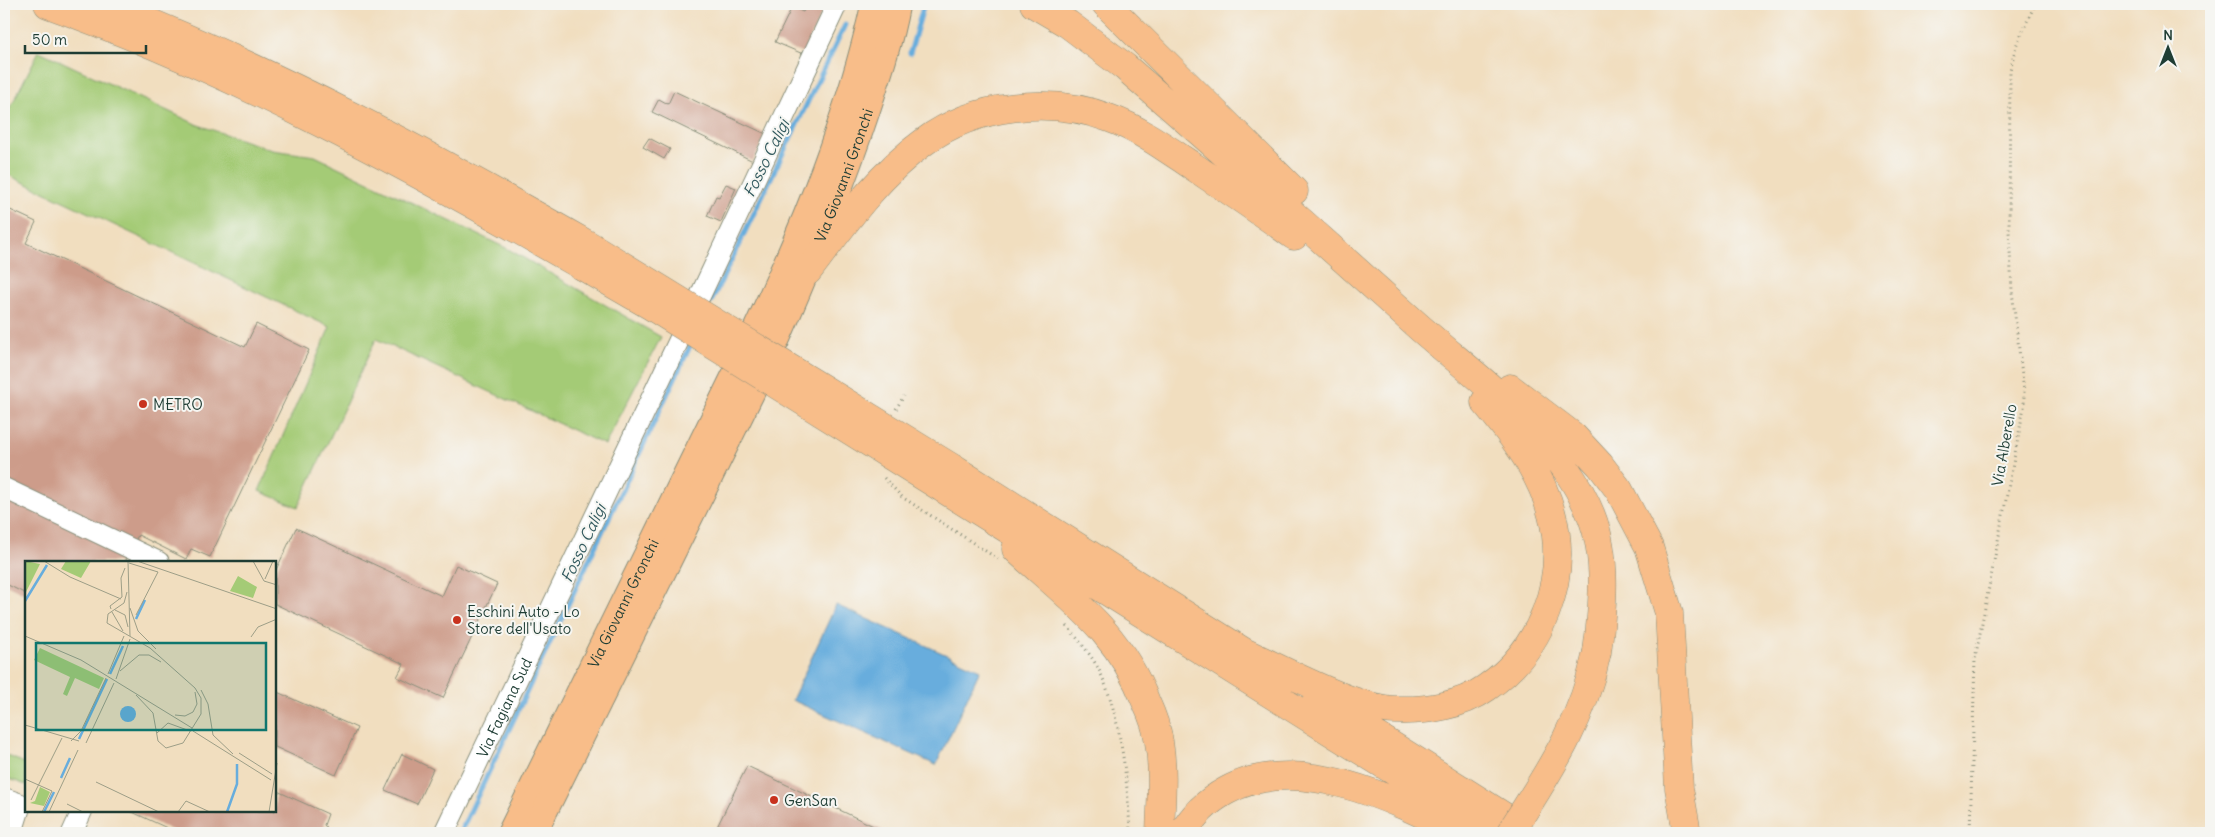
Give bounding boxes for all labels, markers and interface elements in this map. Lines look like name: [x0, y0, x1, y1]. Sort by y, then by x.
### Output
scale bar: [25, 22, 146, 54]
north arrow: [2142, 22, 2192, 72]
text: N: [2163, 26, 2173, 44]
text: 50 m: [32, 30, 67, 49]
street label: Via Giovanni Gronchi: [810, 106, 877, 245]
water label: Fosso Caligi: [739, 114, 794, 200]
place label: METRO: [153, 395, 203, 414]
marker: METRO: [137, 398, 149, 410]
street label: Via Alberello: [1987, 402, 2021, 488]
water label: Fosso Caligi: [556, 499, 611, 585]
street label: Via Giovanni Gronchi: [583, 536, 662, 671]
inset map: [25, 561, 276, 812]
place label: Eschini Auto - Lo Store dell'Usato: [467, 602, 580, 638]
marker: Eschini Auto - Lo Store dell'Usato: [451, 614, 463, 626]
street label: Via Fagiana Sud: [472, 654, 536, 760]
place label: GenSan: [784, 791, 838, 810]
marker: GenSan: [768, 794, 780, 806]

